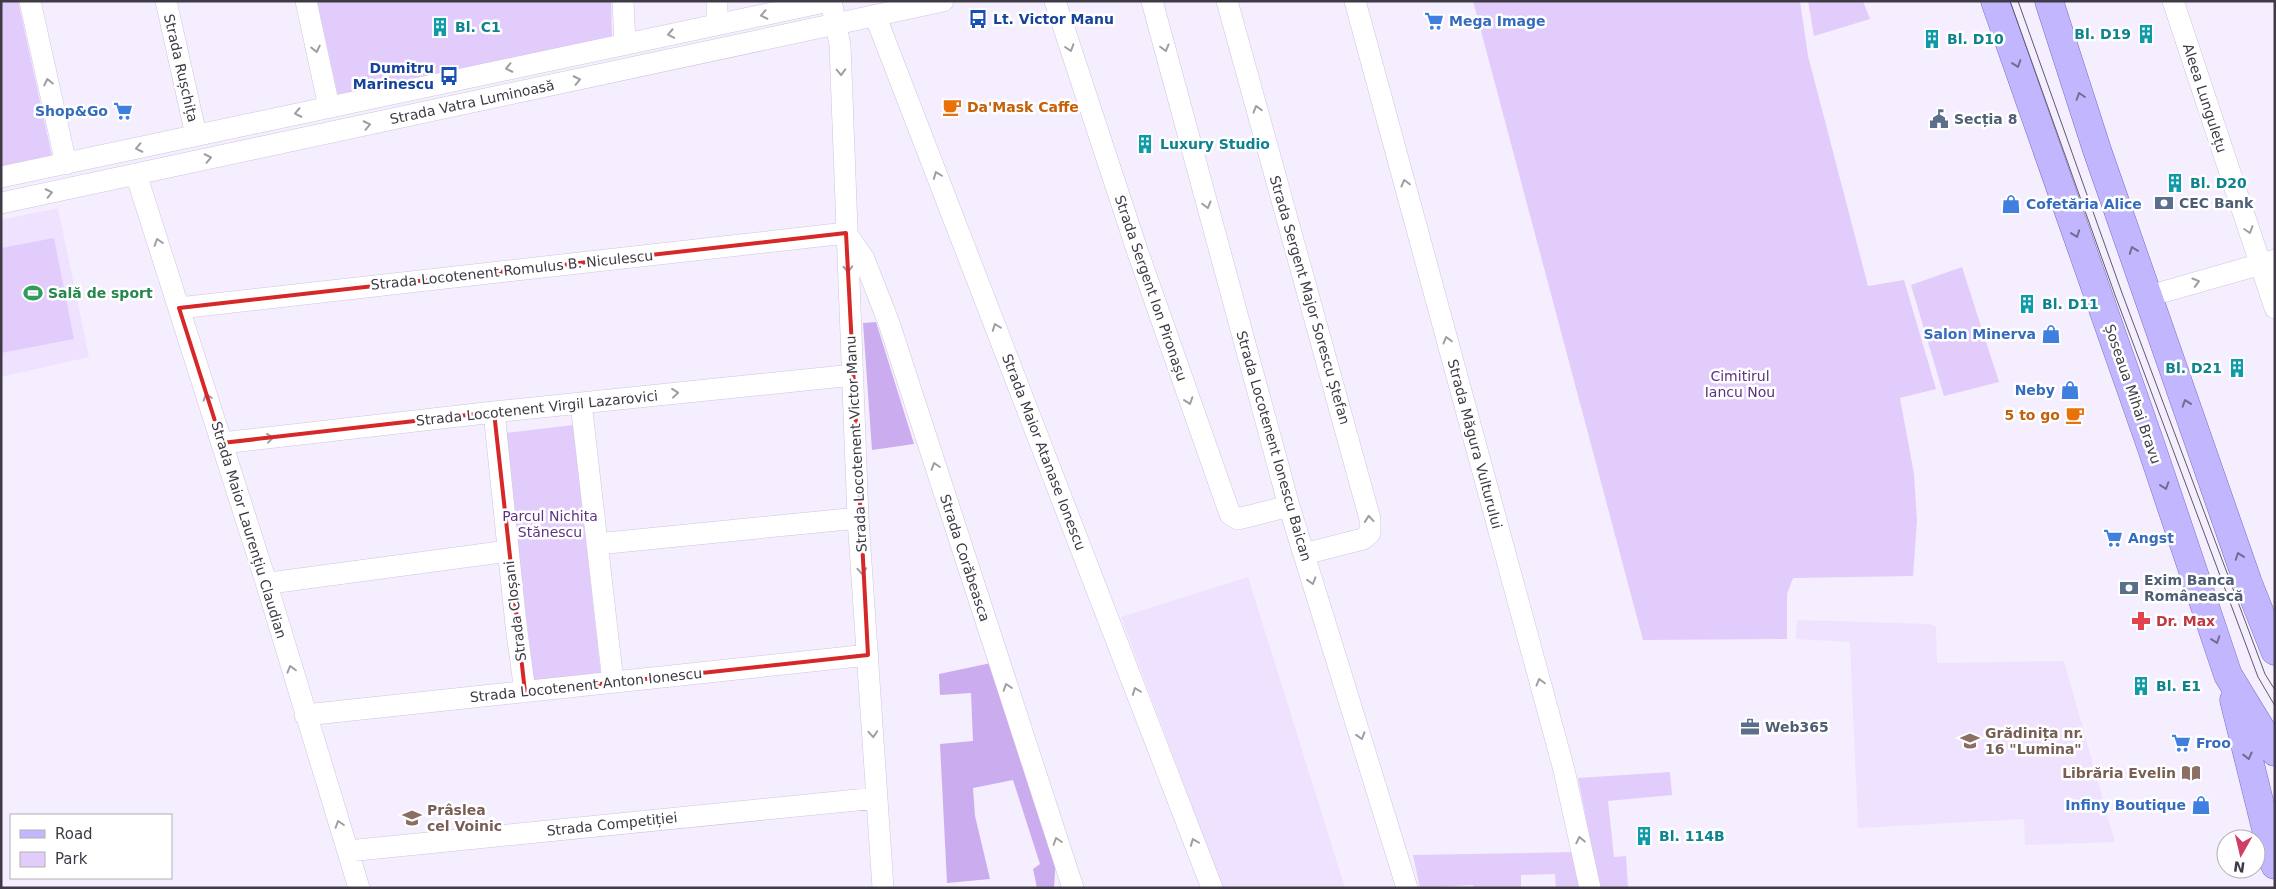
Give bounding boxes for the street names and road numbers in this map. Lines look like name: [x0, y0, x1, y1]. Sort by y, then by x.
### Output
street label: Strada Rușchița: [160, 12, 201, 124]
street label: Aleea Lungulețu: [2179, 41, 2230, 155]
street label: Strada Vatra Luminoasă: [388, 77, 556, 127]
street label: Strada Sergent Major Sorescu Ștefan: [1266, 174, 1353, 427]
street label: Strada Sergent Ion Pironașu: [1111, 193, 1190, 383]
street label: Strada Locotenent Romulus B. Niculescu: [370, 247, 654, 293]
street label: Șoseaua Mihai Bravu: [2101, 322, 2164, 466]
street label: Strada Locotenent Ionescu Baican: [1233, 329, 1315, 563]
street label: Strada Locotenent Victor Manu: [842, 335, 870, 553]
street label: Strada Maior Atanase Ionescu: [999, 351, 1089, 553]
street label: Strada Măgura Vulturului: [1445, 357, 1505, 531]
street label: Strada Locotenent Virgil Lazarovici: [415, 387, 659, 429]
street label: Strada Maior Laurențiu Claudian: [207, 420, 290, 641]
street label: Strada Corăbeasca: [937, 492, 993, 624]
street label: Strada Cloșani: [501, 560, 530, 662]
street label: Strada Locotenent Anton Ionescu: [469, 665, 703, 705]
street label: Strada Competiției: [546, 809, 678, 840]

